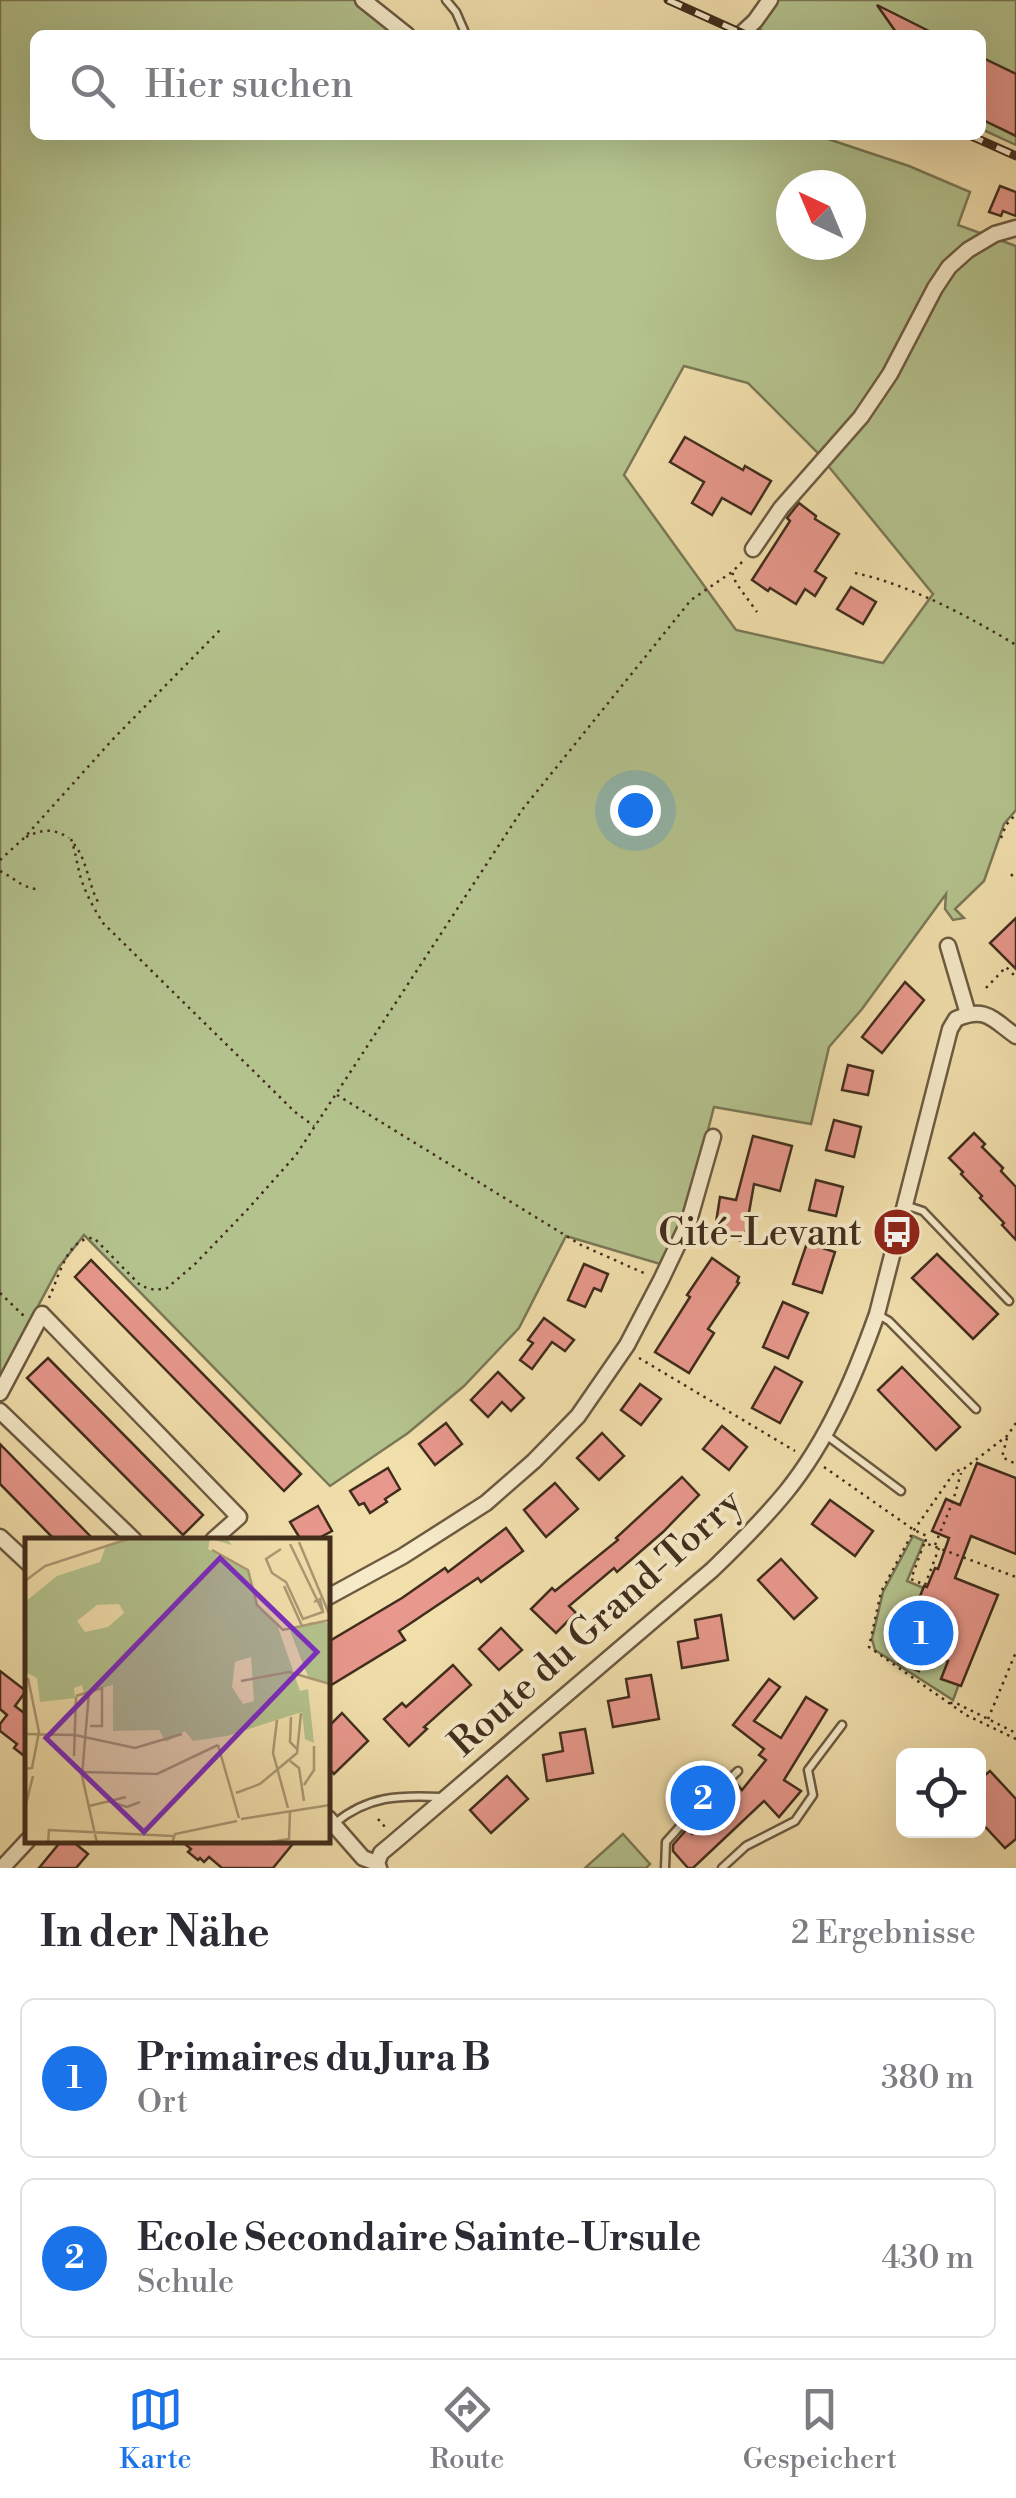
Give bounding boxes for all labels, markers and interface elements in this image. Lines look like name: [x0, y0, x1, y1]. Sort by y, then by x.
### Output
search box: [30, 30, 986, 140]
icon: search: [65, 58, 120, 113]
text: Hier suchen: [145, 62, 353, 109]
north arrow: [776, 170, 866, 260]
your location: [610, 785, 661, 836]
bus stop icon: Cité-Levant: [871, 1206, 923, 1258]
place label: Cité-Levant: [658, 1210, 862, 1257]
street label: Route du Grand-Torry: [440, 1479, 753, 1767]
inset map: [25, 1538, 330, 1843]
pin: 1: [888, 1596, 954, 1670]
map controls: [896, 1748, 986, 1838]
button: locate: [896, 1748, 986, 1838]
pin: 2: [670, 1760, 736, 1836]
text: In der Nähe: [40, 1907, 270, 1960]
text: 2 Ergebnisse: [791, 1913, 976, 1953]
text: Primaires du Jura B: [137, 2035, 491, 2082]
text: 1: [67, 2058, 82, 2098]
text: 380 m: [881, 2058, 974, 2098]
text: Ort: [137, 2082, 188, 2122]
text: Ecole Secondaire Sainte-Ursule: [137, 2215, 701, 2262]
text: 2: [64, 2238, 85, 2278]
text: 430 m: [881, 2238, 974, 2278]
text: Schule: [137, 2262, 234, 2302]
tab: Karte: [119, 2382, 192, 2477]
tab: Route: [430, 2382, 504, 2477]
tab: Gespeichert: [743, 2382, 897, 2477]

